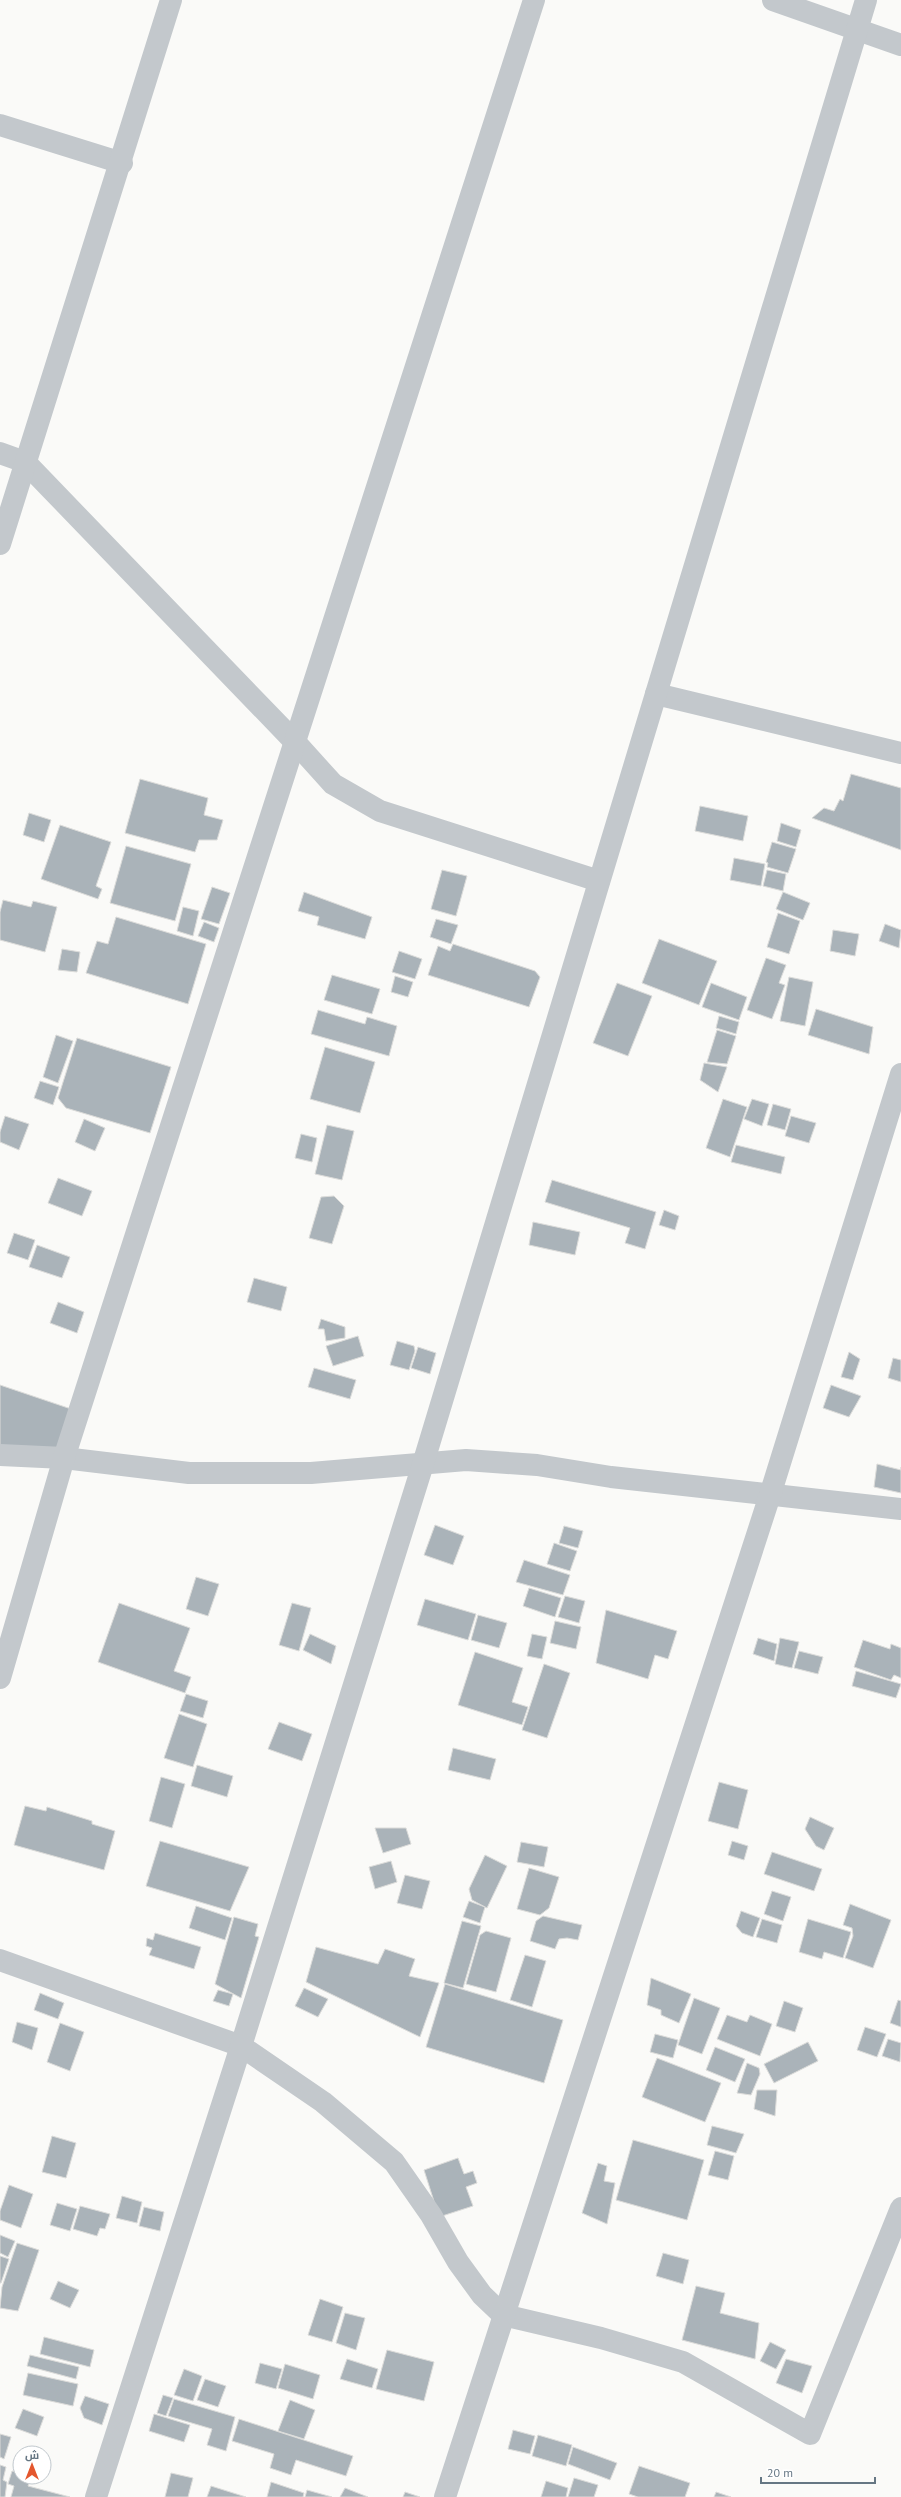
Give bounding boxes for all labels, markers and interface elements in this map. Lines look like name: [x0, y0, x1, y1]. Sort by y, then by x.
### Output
north arrow: [12, 2445, 52, 2485]
text: ش: [25, 2448, 39, 2462]
scale bar: [761, 2459, 875, 2485]
text: 20 m: [767, 2465, 793, 2480]

